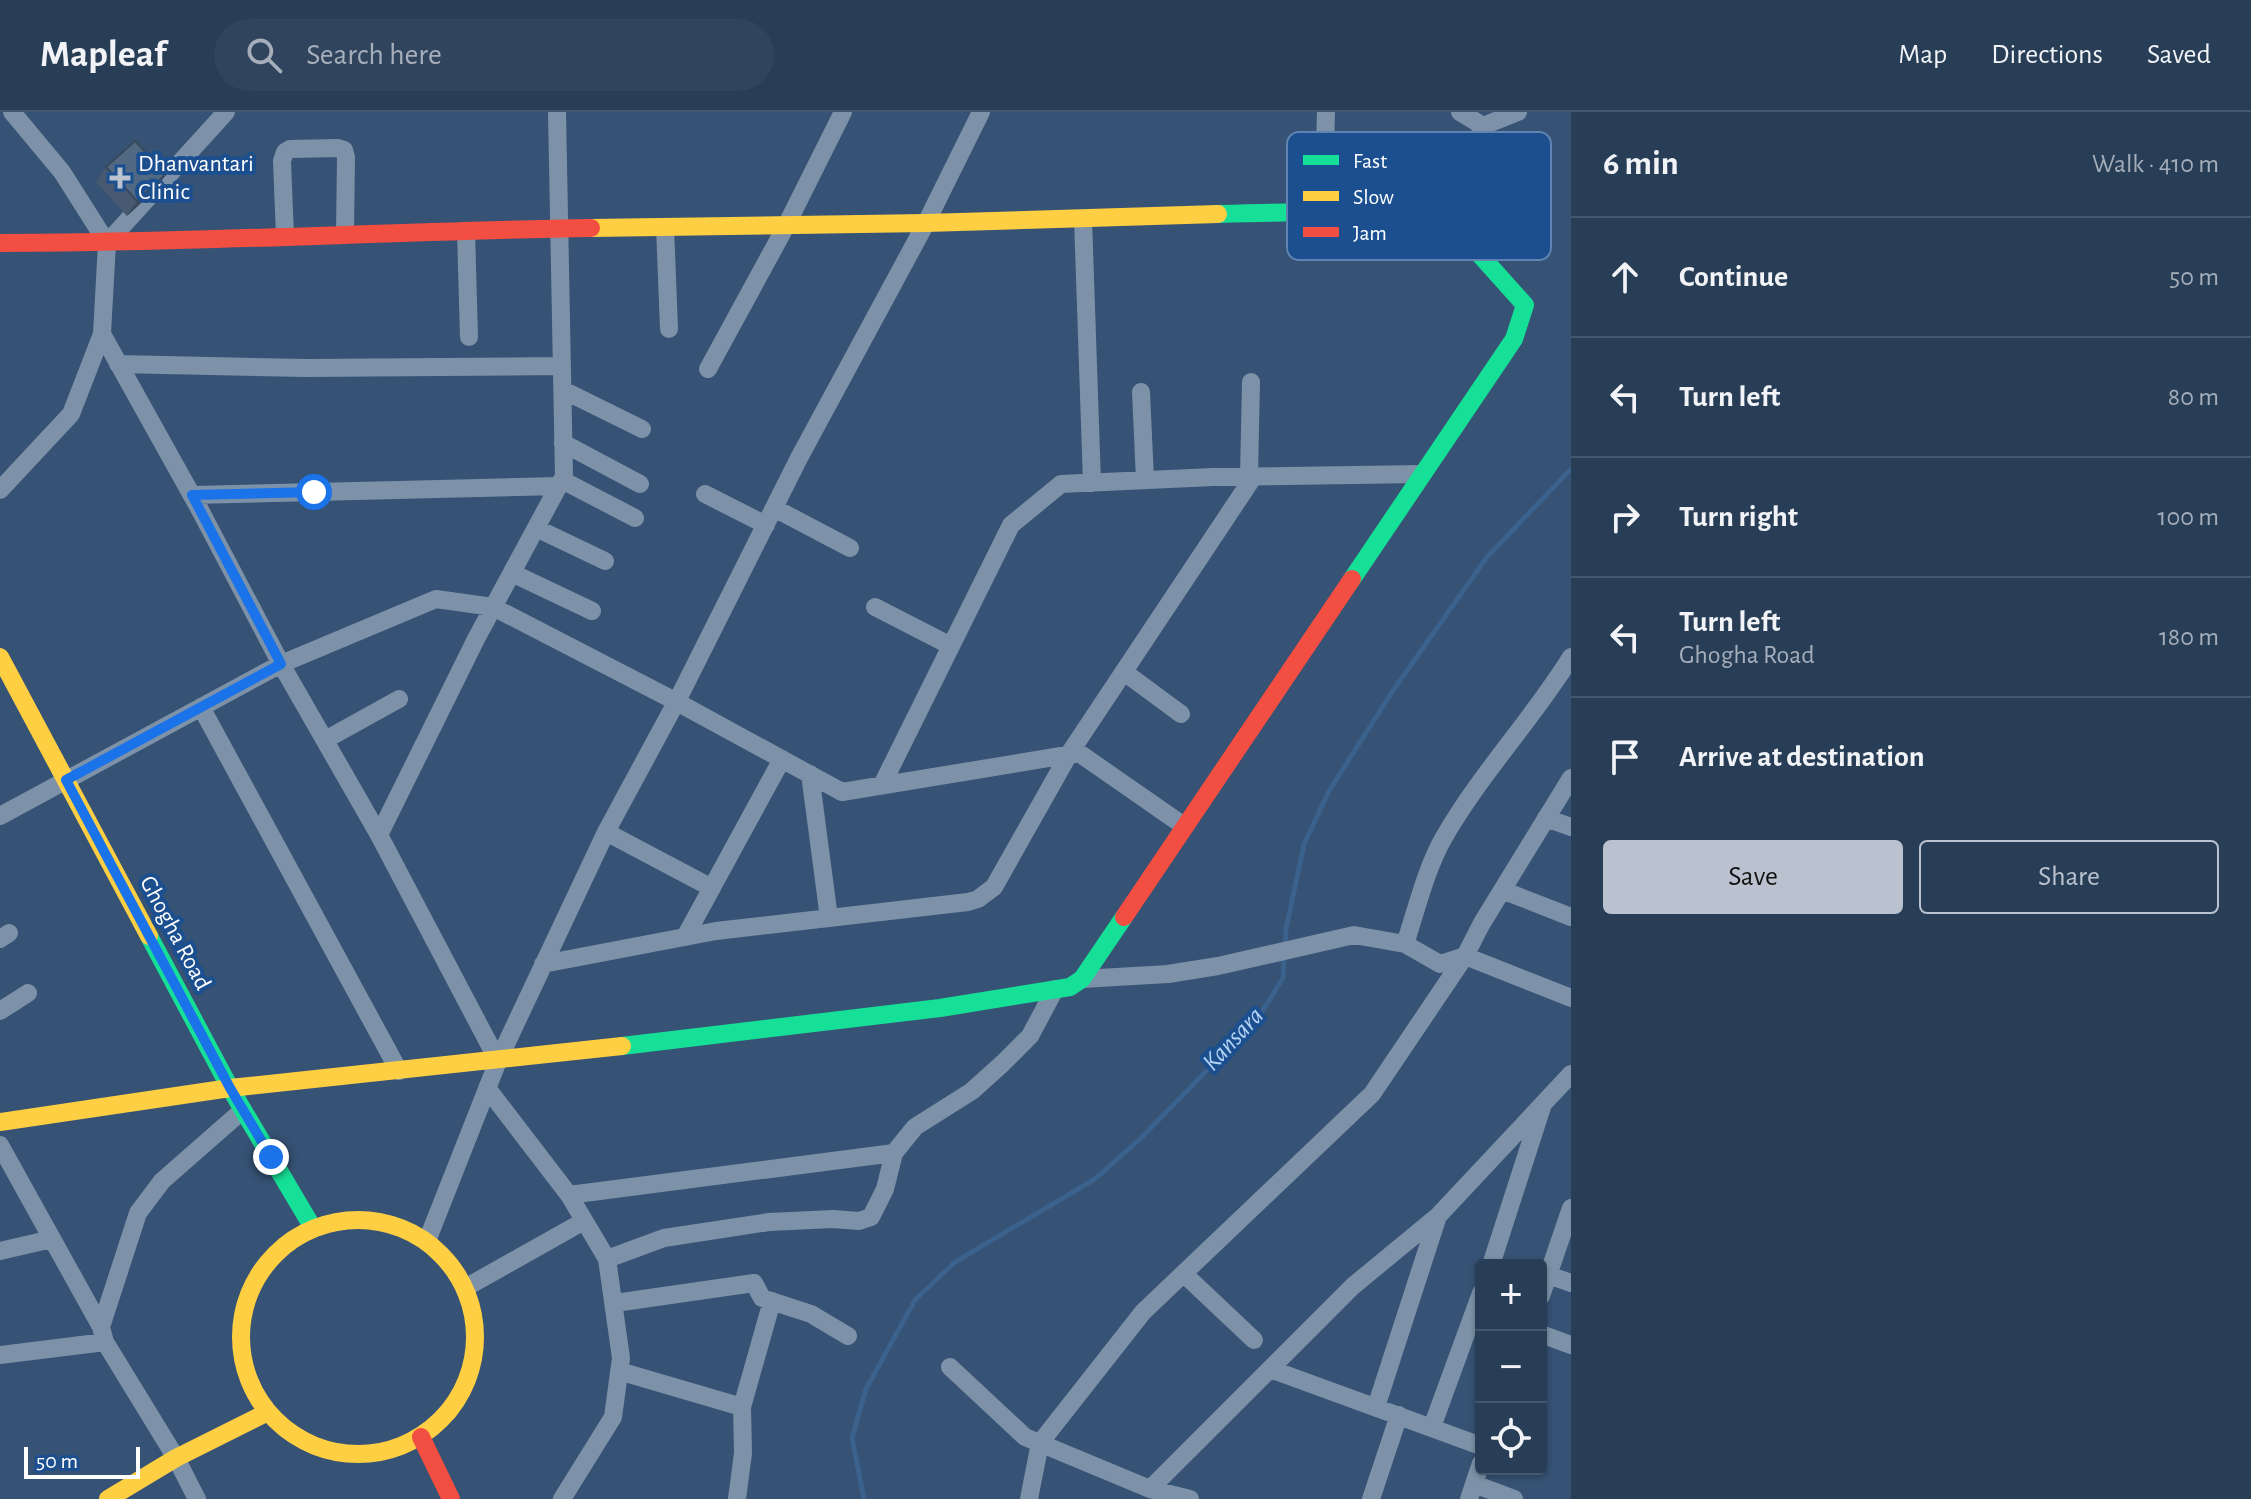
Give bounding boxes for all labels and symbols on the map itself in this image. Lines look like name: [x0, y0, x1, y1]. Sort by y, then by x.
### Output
legend: [1287, 132, 1551, 260]
text: Fast: [1353, 150, 1387, 172]
place label: Dhanvantari Clinic: [138, 152, 254, 204]
marker: Dhanvantari Clinic: [109, 167, 131, 189]
text: Slow: [1353, 186, 1394, 208]
text: Jam: [1353, 222, 1387, 244]
route start: [296, 474, 332, 510]
street label: Ghogha Road: [135, 872, 215, 994]
water label: Kansara: [1198, 1002, 1268, 1076]
route end: [253, 1139, 289, 1175]
scale bar: [24, 1443, 140, 1479]

